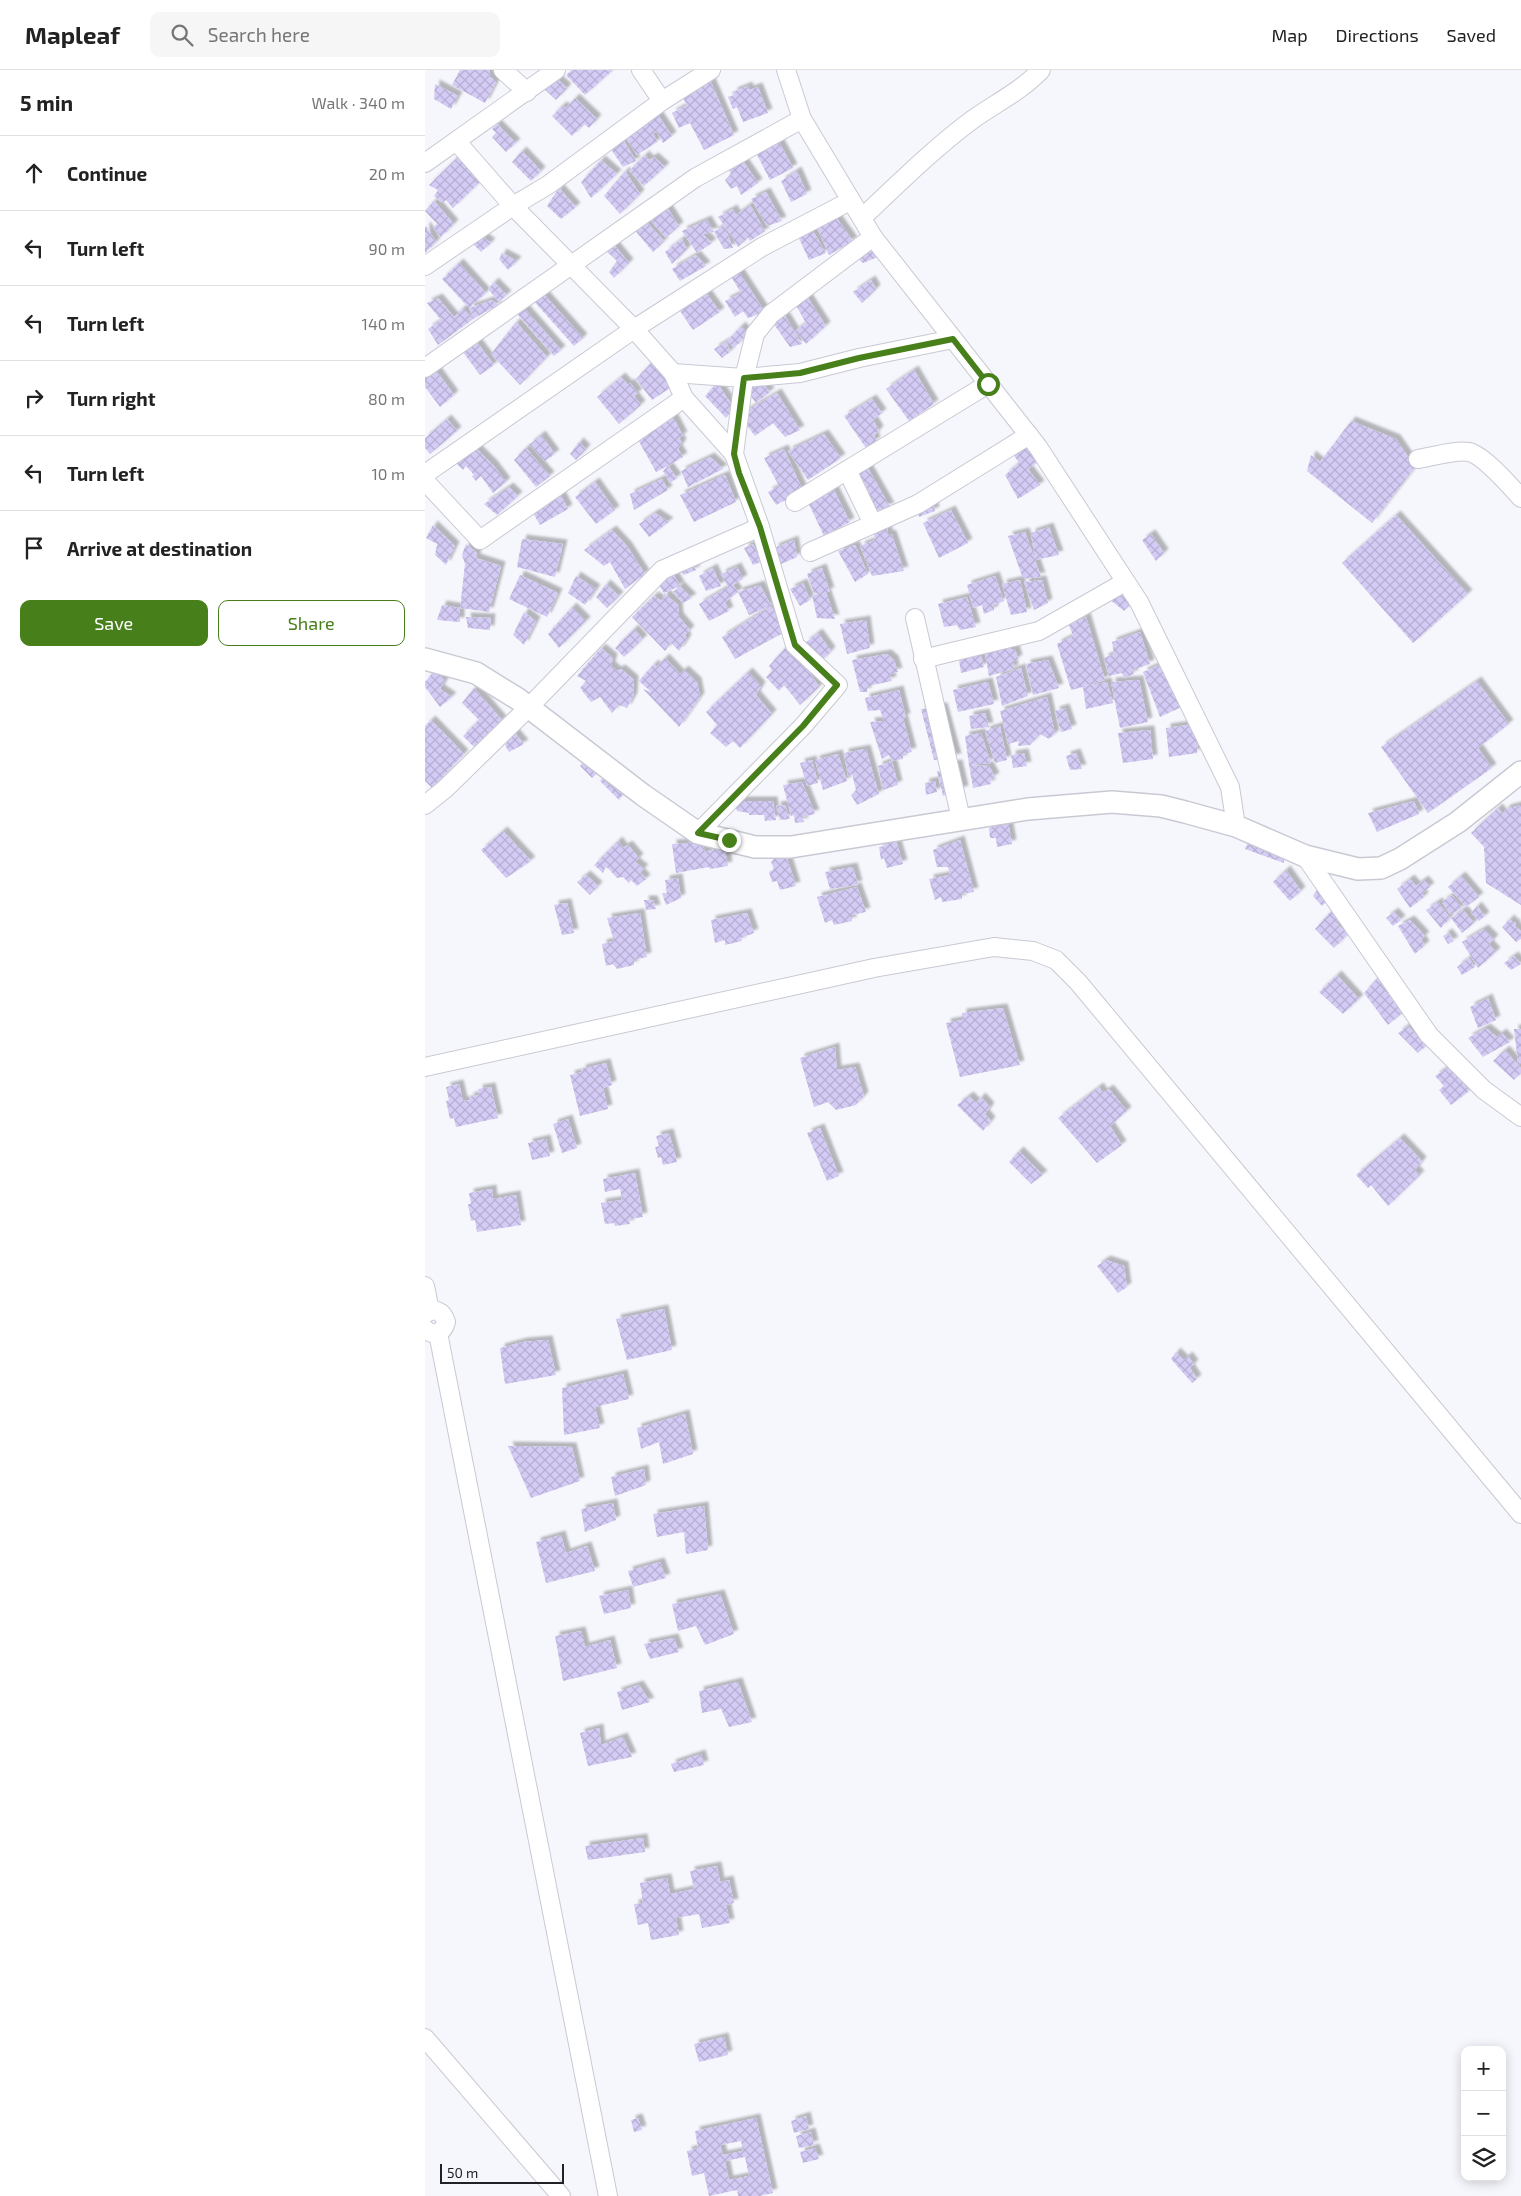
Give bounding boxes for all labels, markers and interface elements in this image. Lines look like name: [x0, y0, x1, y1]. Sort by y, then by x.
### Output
search box: [150, 12, 500, 57]
text: Mapleaf: [25, 20, 120, 49]
icon: search: [168, 21, 196, 49]
text: Search here: [208, 23, 310, 46]
text: Map: [1271, 24, 1308, 46]
text: Directions: [1336, 24, 1419, 46]
text: Saved: [1447, 24, 1496, 46]
text: 5 min: [20, 90, 73, 115]
text: Walk · 340 m: [312, 93, 405, 112]
icon: ahead: [20, 159, 48, 187]
text: Continue: [67, 162, 147, 185]
text: 20 m: [369, 164, 405, 183]
icon: left: [20, 234, 48, 262]
text: Turn left: [67, 237, 144, 260]
text: 90 m: [369, 239, 405, 258]
icon: left: [20, 309, 48, 337]
text: Turn left: [67, 312, 144, 335]
text: 140 m: [362, 314, 405, 333]
route start: [977, 373, 1000, 396]
icon: right: [20, 384, 48, 412]
text: Turn right: [67, 387, 155, 410]
text: 80 m: [368, 389, 405, 408]
icon: left: [20, 459, 48, 487]
text: Turn left: [67, 462, 144, 485]
text: 10 m: [371, 464, 405, 483]
icon: arrive: [20, 534, 48, 562]
text: Arrive at destination: [67, 537, 252, 560]
button: Save: [20, 600, 208, 646]
button: Share: [218, 600, 405, 646]
route end: [718, 829, 741, 852]
map controls: [1461, 2046, 1506, 2181]
button: +: [1461, 2046, 1506, 2091]
button: −: [1461, 2091, 1506, 2136]
button: layers: [1461, 2136, 1506, 2181]
scale bar: [440, 2161, 564, 2184]
text: 50 m: [447, 2164, 478, 2181]

